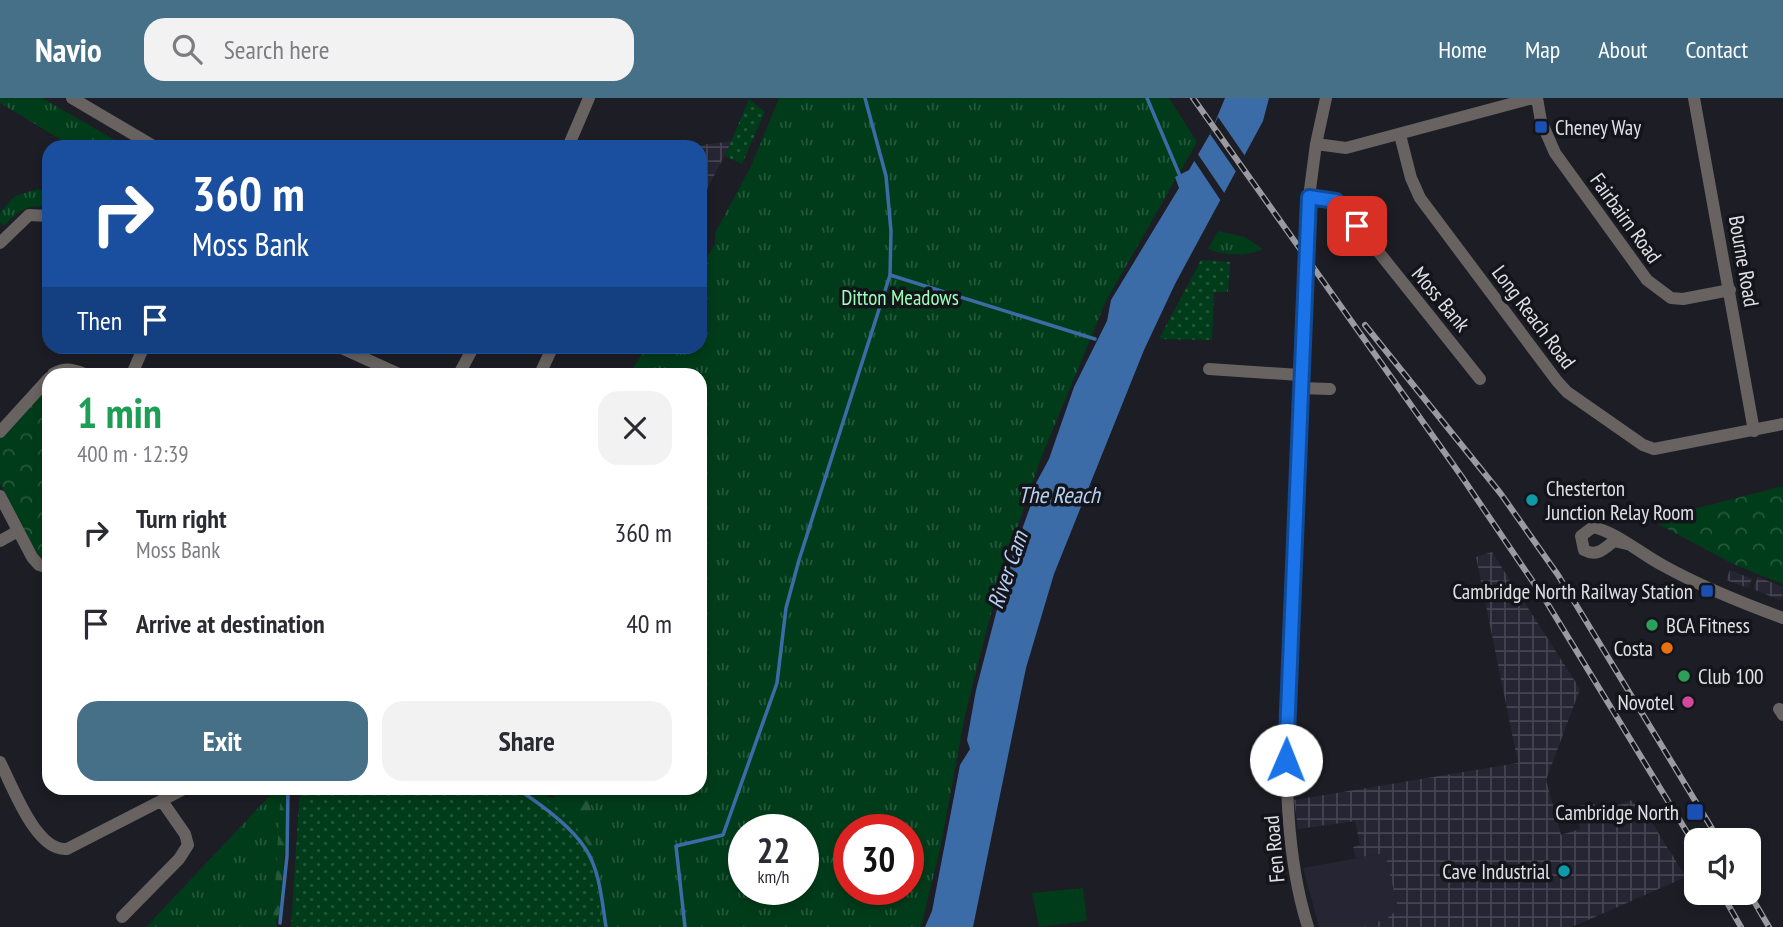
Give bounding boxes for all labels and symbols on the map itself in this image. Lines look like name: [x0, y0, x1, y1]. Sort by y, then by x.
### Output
place label: Cheney Way: [1555, 114, 1641, 141]
marker: Cheney Way: [1533, 119, 1549, 135]
street label: Fairbairn Road: [1584, 168, 1668, 268]
pin: [1327, 196, 1387, 256]
street label: Bourne Road: [1723, 213, 1765, 309]
street label: Long Reach Road: [1486, 260, 1582, 374]
street label: Moss Bank: [1406, 261, 1476, 337]
park label: Ditton Meadows: [841, 284, 959, 311]
place label: Chesterton Junction Relay Room: [1545, 475, 1694, 526]
water label: The Reach: [1018, 480, 1102, 509]
marker: Chesterton Junction Relay Room: [1524, 492, 1540, 508]
water label: River Cam: [980, 526, 1034, 613]
place label: Cambridge North Railway Station: [1453, 578, 1693, 605]
marker: Cambridge North Railway Station: [1699, 583, 1715, 599]
place label: BCA Fitness: [1666, 612, 1750, 639]
marker: BCA Fitness: [1644, 617, 1660, 633]
place label: Costa: [1614, 635, 1653, 662]
marker: Costa: [1659, 640, 1675, 656]
place label: Club 100: [1698, 663, 1764, 690]
marker: Club 100: [1676, 668, 1692, 684]
place label: Novotel: [1617, 689, 1674, 716]
marker: Novotel: [1680, 694, 1696, 710]
position arrow: [1249, 723, 1323, 797]
place label: Cambridge North: [1555, 799, 1679, 826]
marker: Cambridge North: [1685, 802, 1705, 822]
speed limit sign: 30: [833, 814, 924, 905]
street label: Fen Road: [1258, 815, 1290, 883]
place label: Cave Industrial: [1442, 858, 1550, 885]
marker: Cave Industrial: [1556, 863, 1572, 879]

